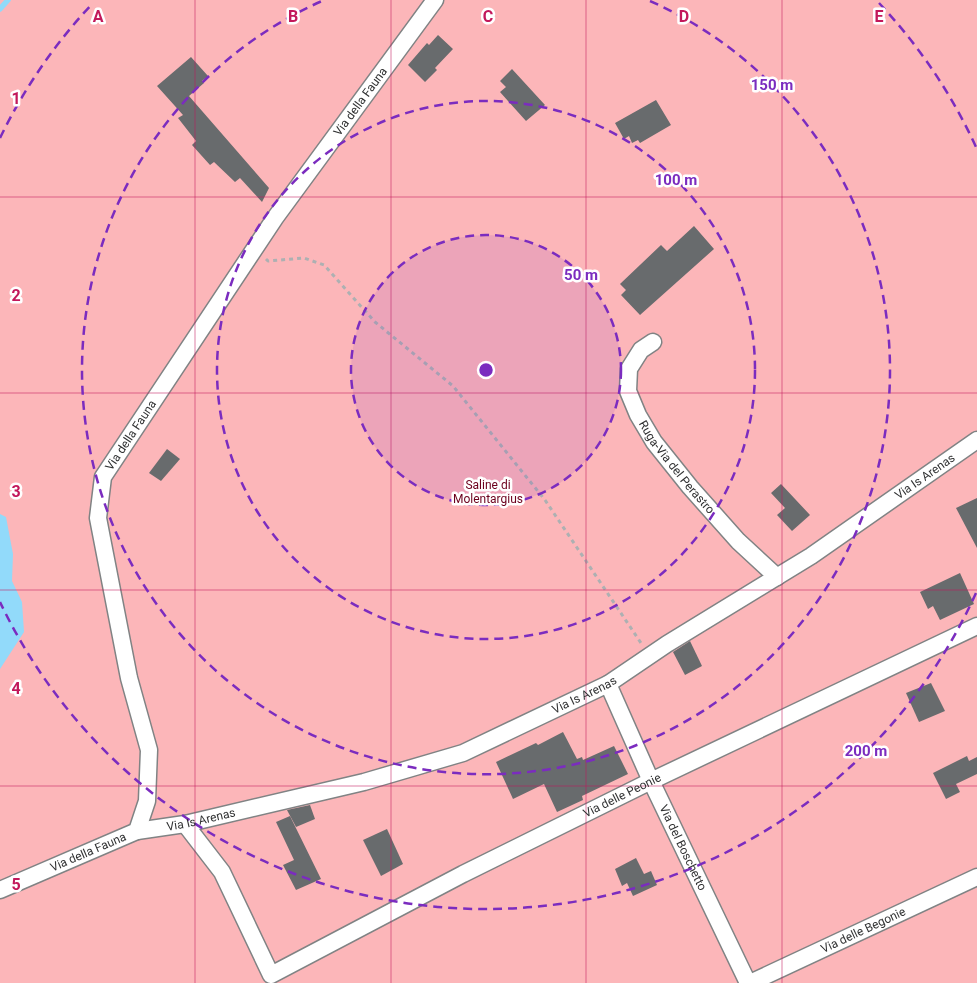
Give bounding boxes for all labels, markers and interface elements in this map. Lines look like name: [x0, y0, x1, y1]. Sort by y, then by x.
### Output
text: A: [93, 7, 104, 26]
text: B: [288, 7, 298, 26]
text: C: [483, 7, 493, 26]
text: D: [679, 7, 689, 26]
text: E: [875, 7, 884, 26]
street label: Via della Fauna: [331, 65, 390, 139]
text: 150 m: [751, 76, 793, 94]
text: 1: [11, 89, 21, 108]
text: 100 m: [655, 171, 697, 189]
text: 50 m: [564, 266, 598, 284]
text: 2: [11, 286, 21, 305]
centre of rings: [477, 361, 495, 379]
street label: Via della Fauna: [102, 397, 159, 473]
street label: Ruga-Via del Perastro: [636, 418, 718, 517]
street label: Via Is Arenas: [892, 451, 958, 502]
park label: Saline di Molentargius: [453, 478, 523, 506]
text: 3: [11, 482, 21, 501]
street label: Via Is Arenas: [550, 673, 619, 717]
text: 4: [11, 679, 21, 698]
text: 200 m: [845, 742, 887, 760]
street label: Via delle Peonie: [581, 770, 663, 820]
street label: Via del Boschetto: [656, 802, 710, 893]
street label: Via Is Arenas: [166, 805, 237, 834]
street label: Via della Fauna: [48, 830, 128, 875]
text: 5: [11, 875, 21, 894]
street label: Via delle Begonie: [819, 904, 908, 956]

